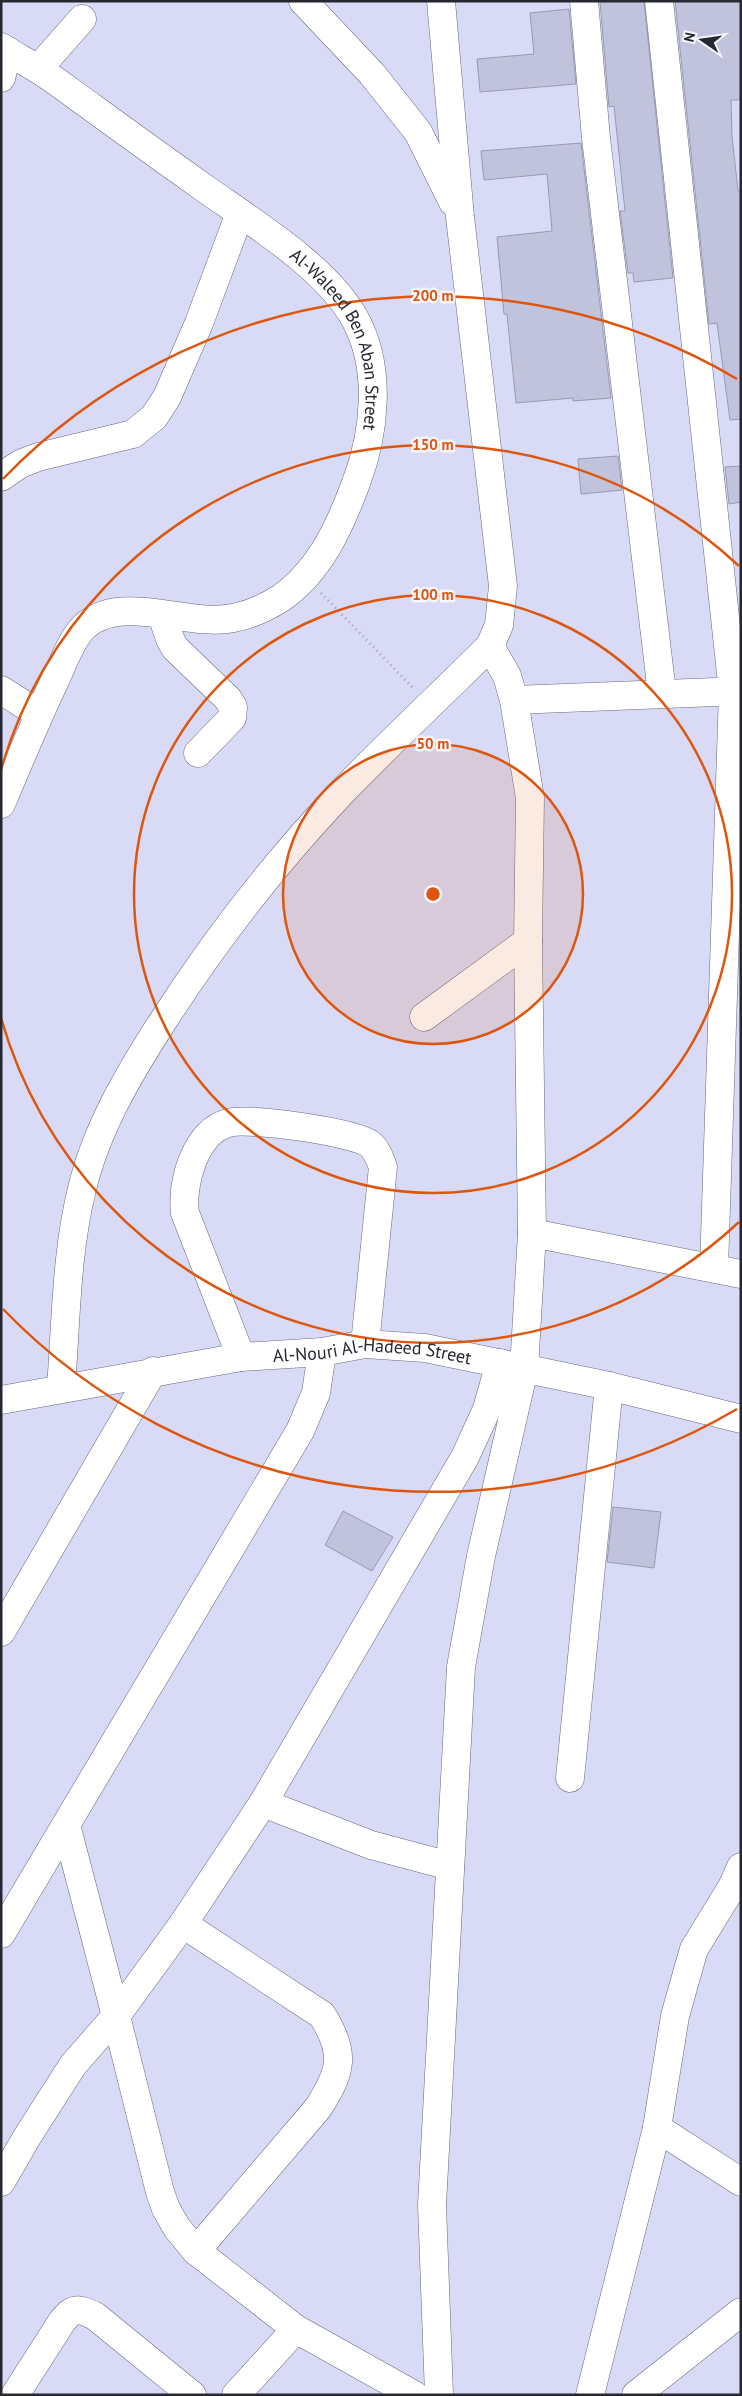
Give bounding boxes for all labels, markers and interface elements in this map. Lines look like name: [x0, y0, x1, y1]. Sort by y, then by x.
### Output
north arrow: [677, 15, 727, 65]
text: N: [680, 31, 699, 44]
street label: Al-Waleed Ben Aban Street: [286, 243, 384, 432]
text: 200 m: [412, 286, 454, 305]
text: 150 m: [412, 435, 454, 454]
text: 100 m: [412, 585, 454, 604]
text: 50 m: [417, 734, 449, 753]
centre of rings: [424, 885, 442, 903]
street label: Al-Nouri Al-Hadeed Street: [272, 1332, 474, 1369]

